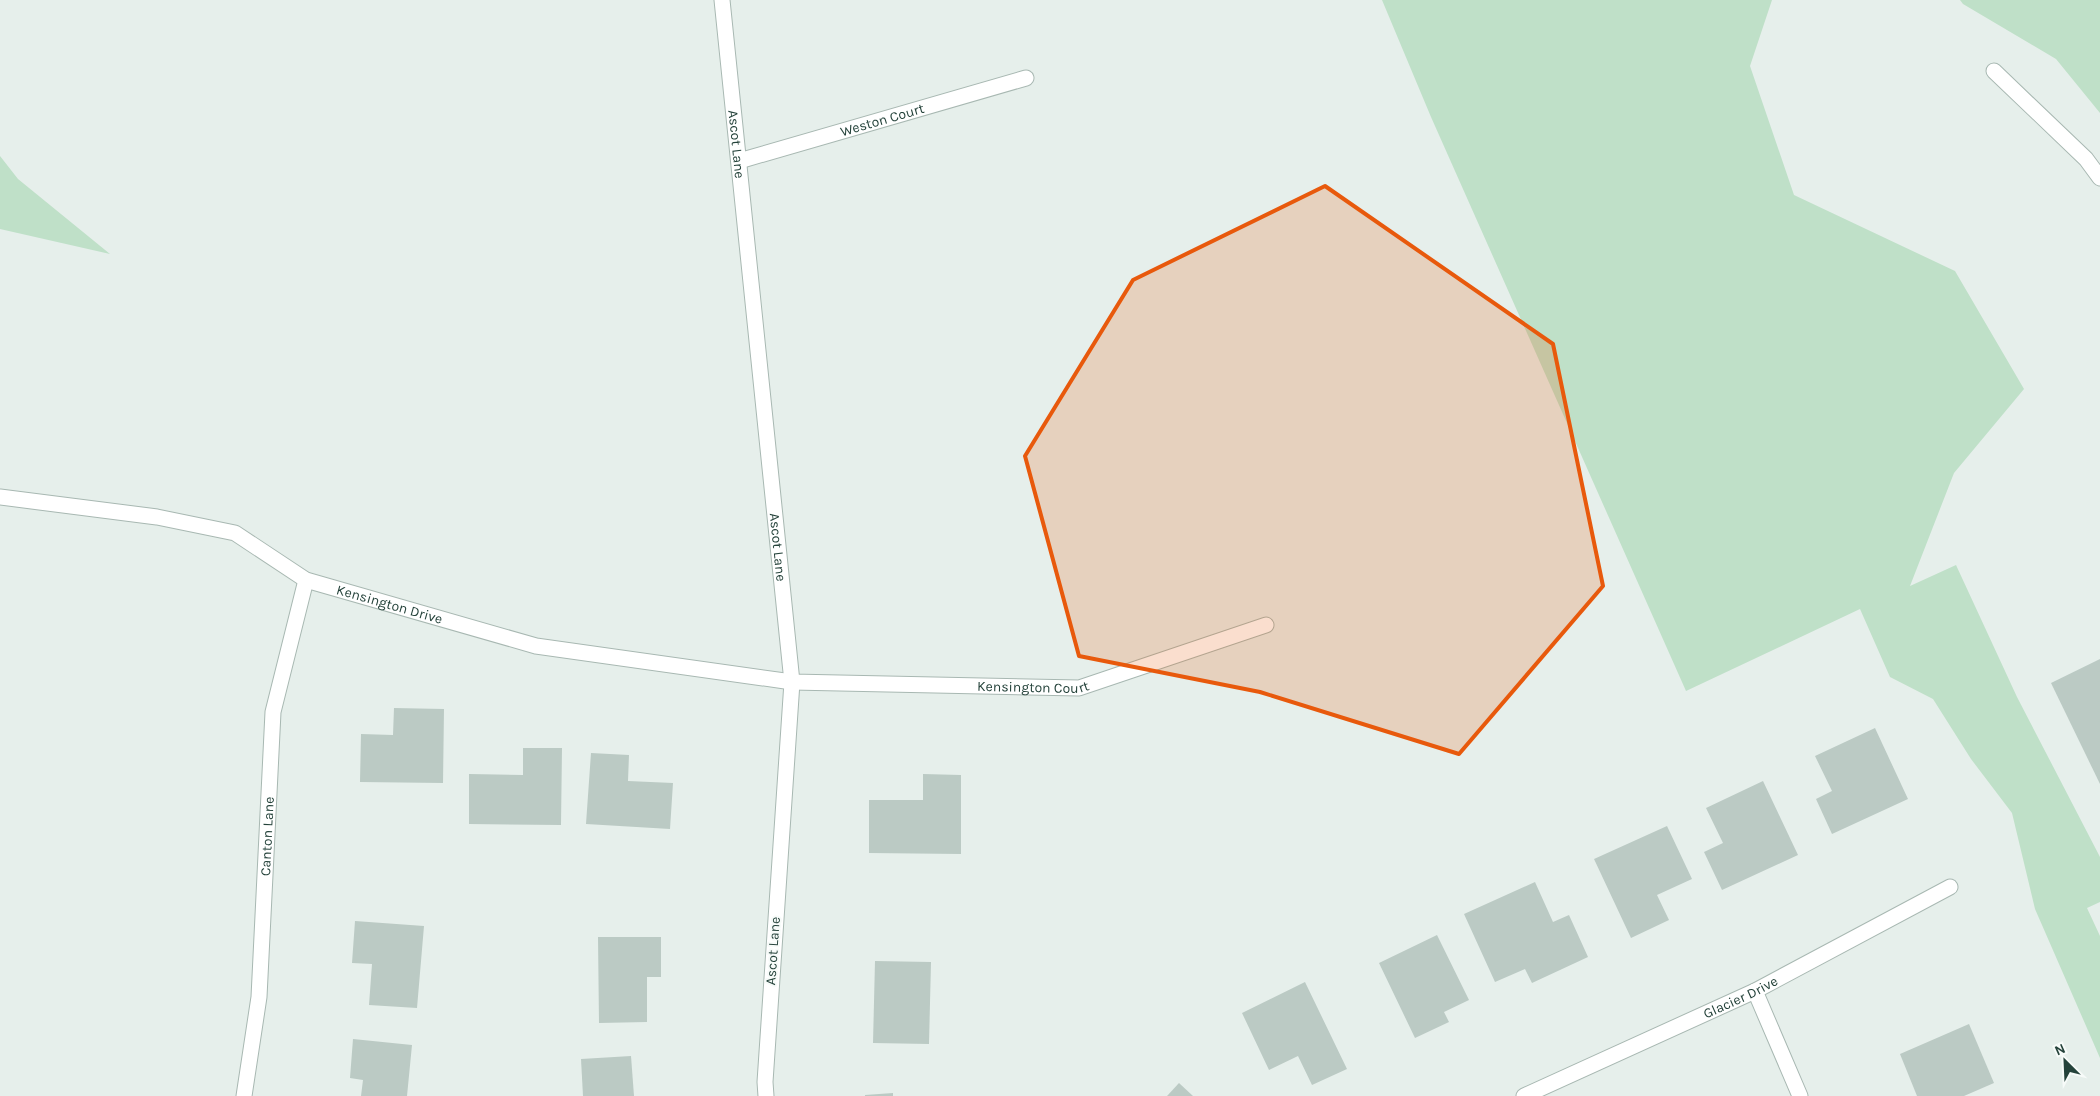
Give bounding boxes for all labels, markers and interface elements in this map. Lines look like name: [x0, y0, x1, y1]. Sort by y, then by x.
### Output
street label: Weston Court: [838, 99, 926, 140]
street label: Ascot Lane: [725, 109, 749, 179]
street label: Ascot Lane: [766, 512, 790, 582]
street label: Kensington Drive: [335, 581, 445, 627]
street label: Kensington Court: [977, 677, 1091, 696]
street label: Canton Lane: [256, 796, 277, 876]
street label: Ascot Lane: [762, 916, 784, 986]
street label: Glacier Drive: [1701, 972, 1781, 1022]
north arrow: [2040, 1036, 2090, 1086]
text: N: [2052, 1040, 2068, 1059]

